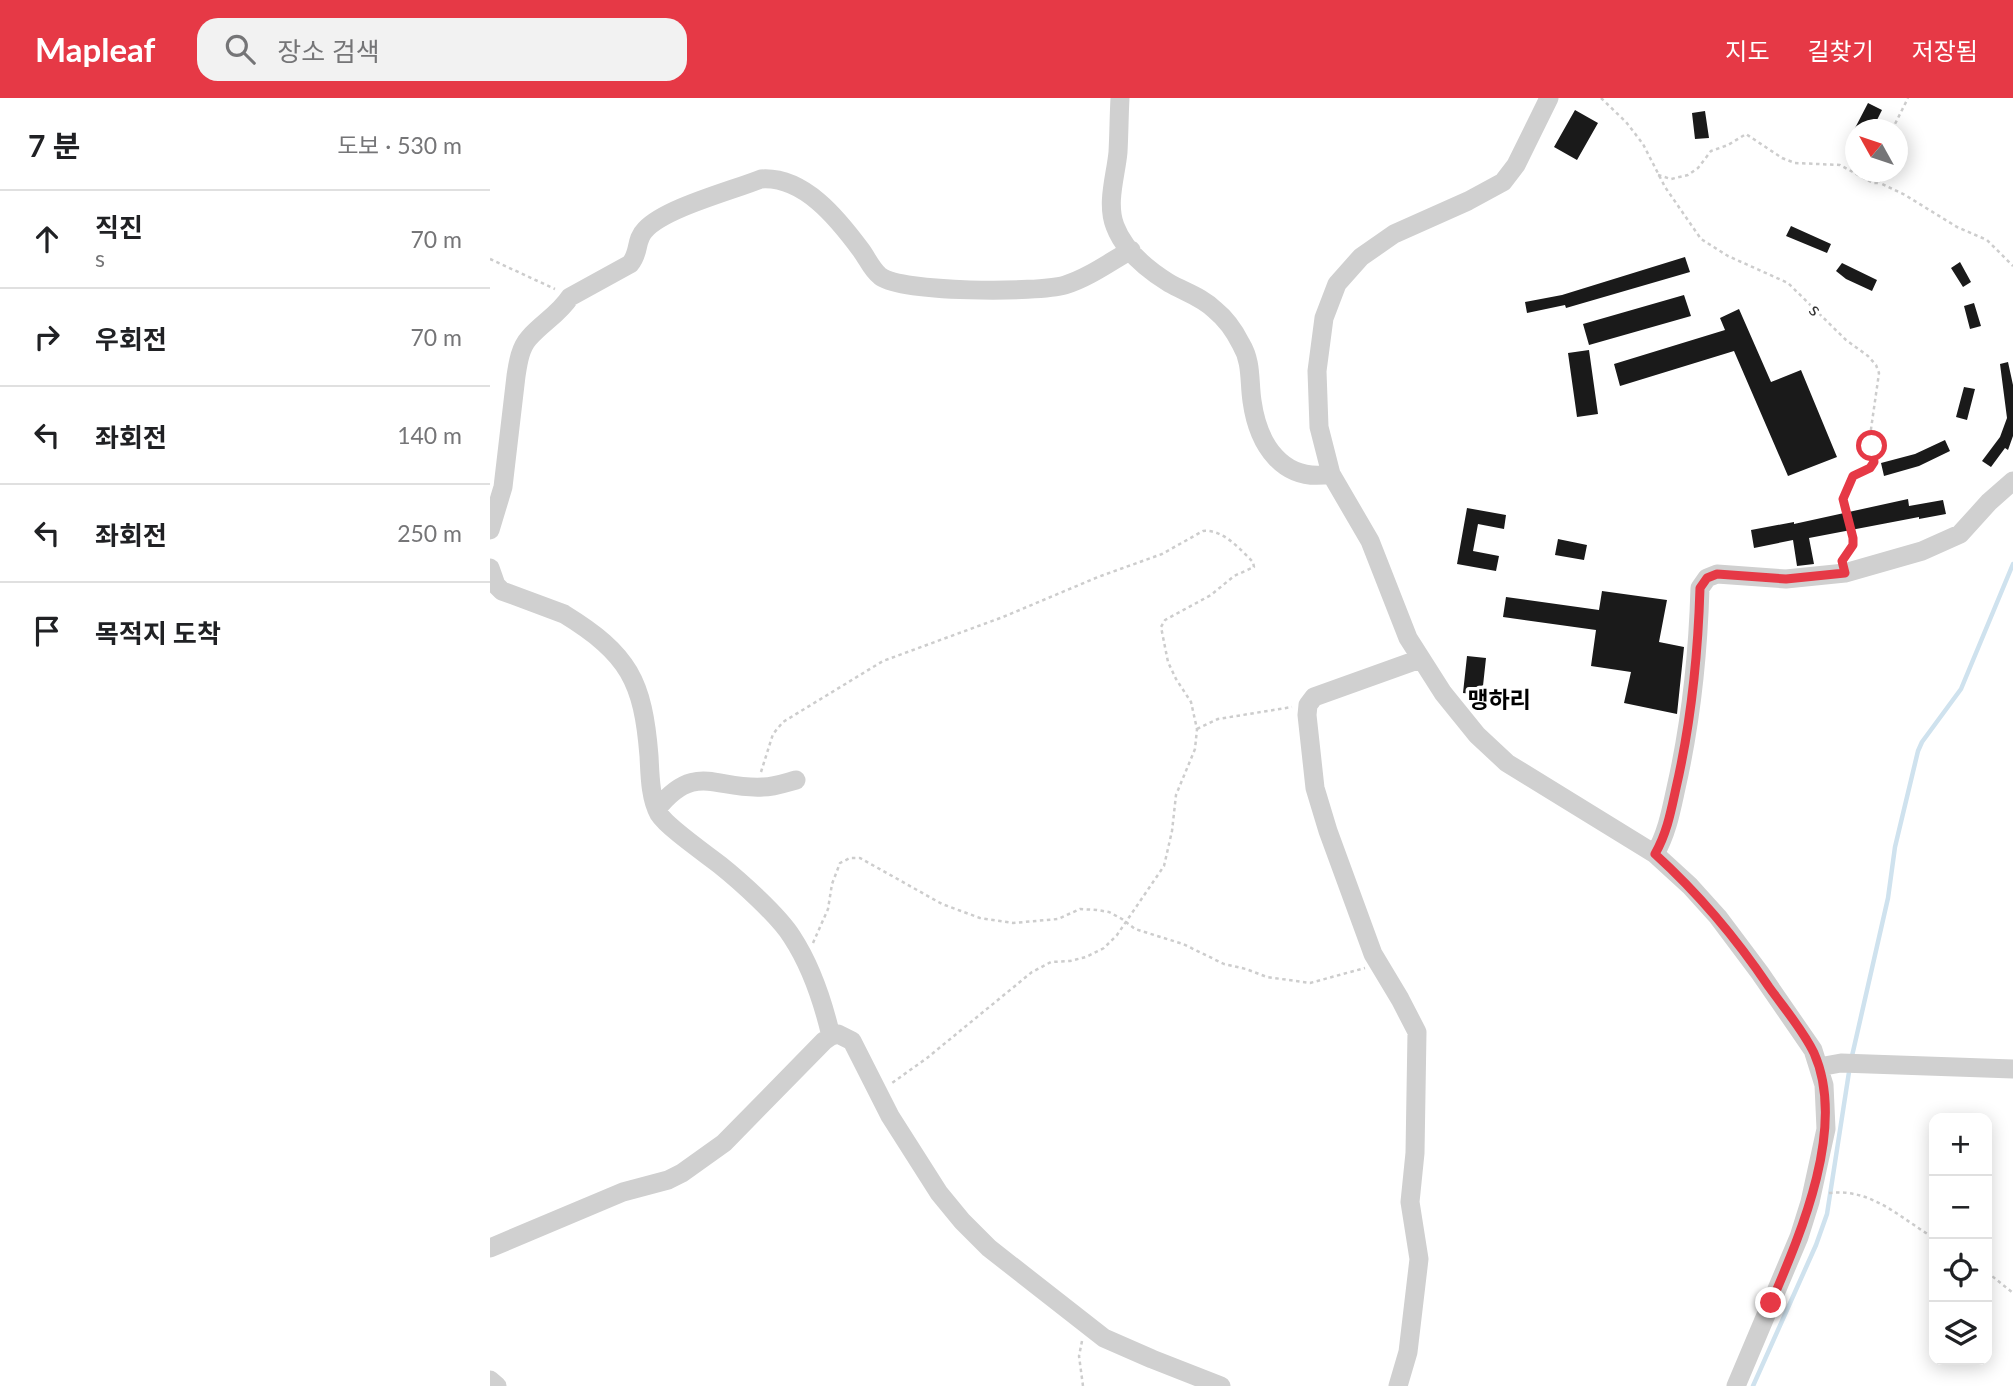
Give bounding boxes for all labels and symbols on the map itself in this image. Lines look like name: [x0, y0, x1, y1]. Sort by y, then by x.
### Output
north arrow: [1845, 119, 1908, 182]
street label: s: [1805, 298, 1827, 320]
route start: [1856, 430, 1887, 461]
district label: 맹하리: [1467, 685, 1531, 713]
route end: [1755, 1287, 1786, 1318]

